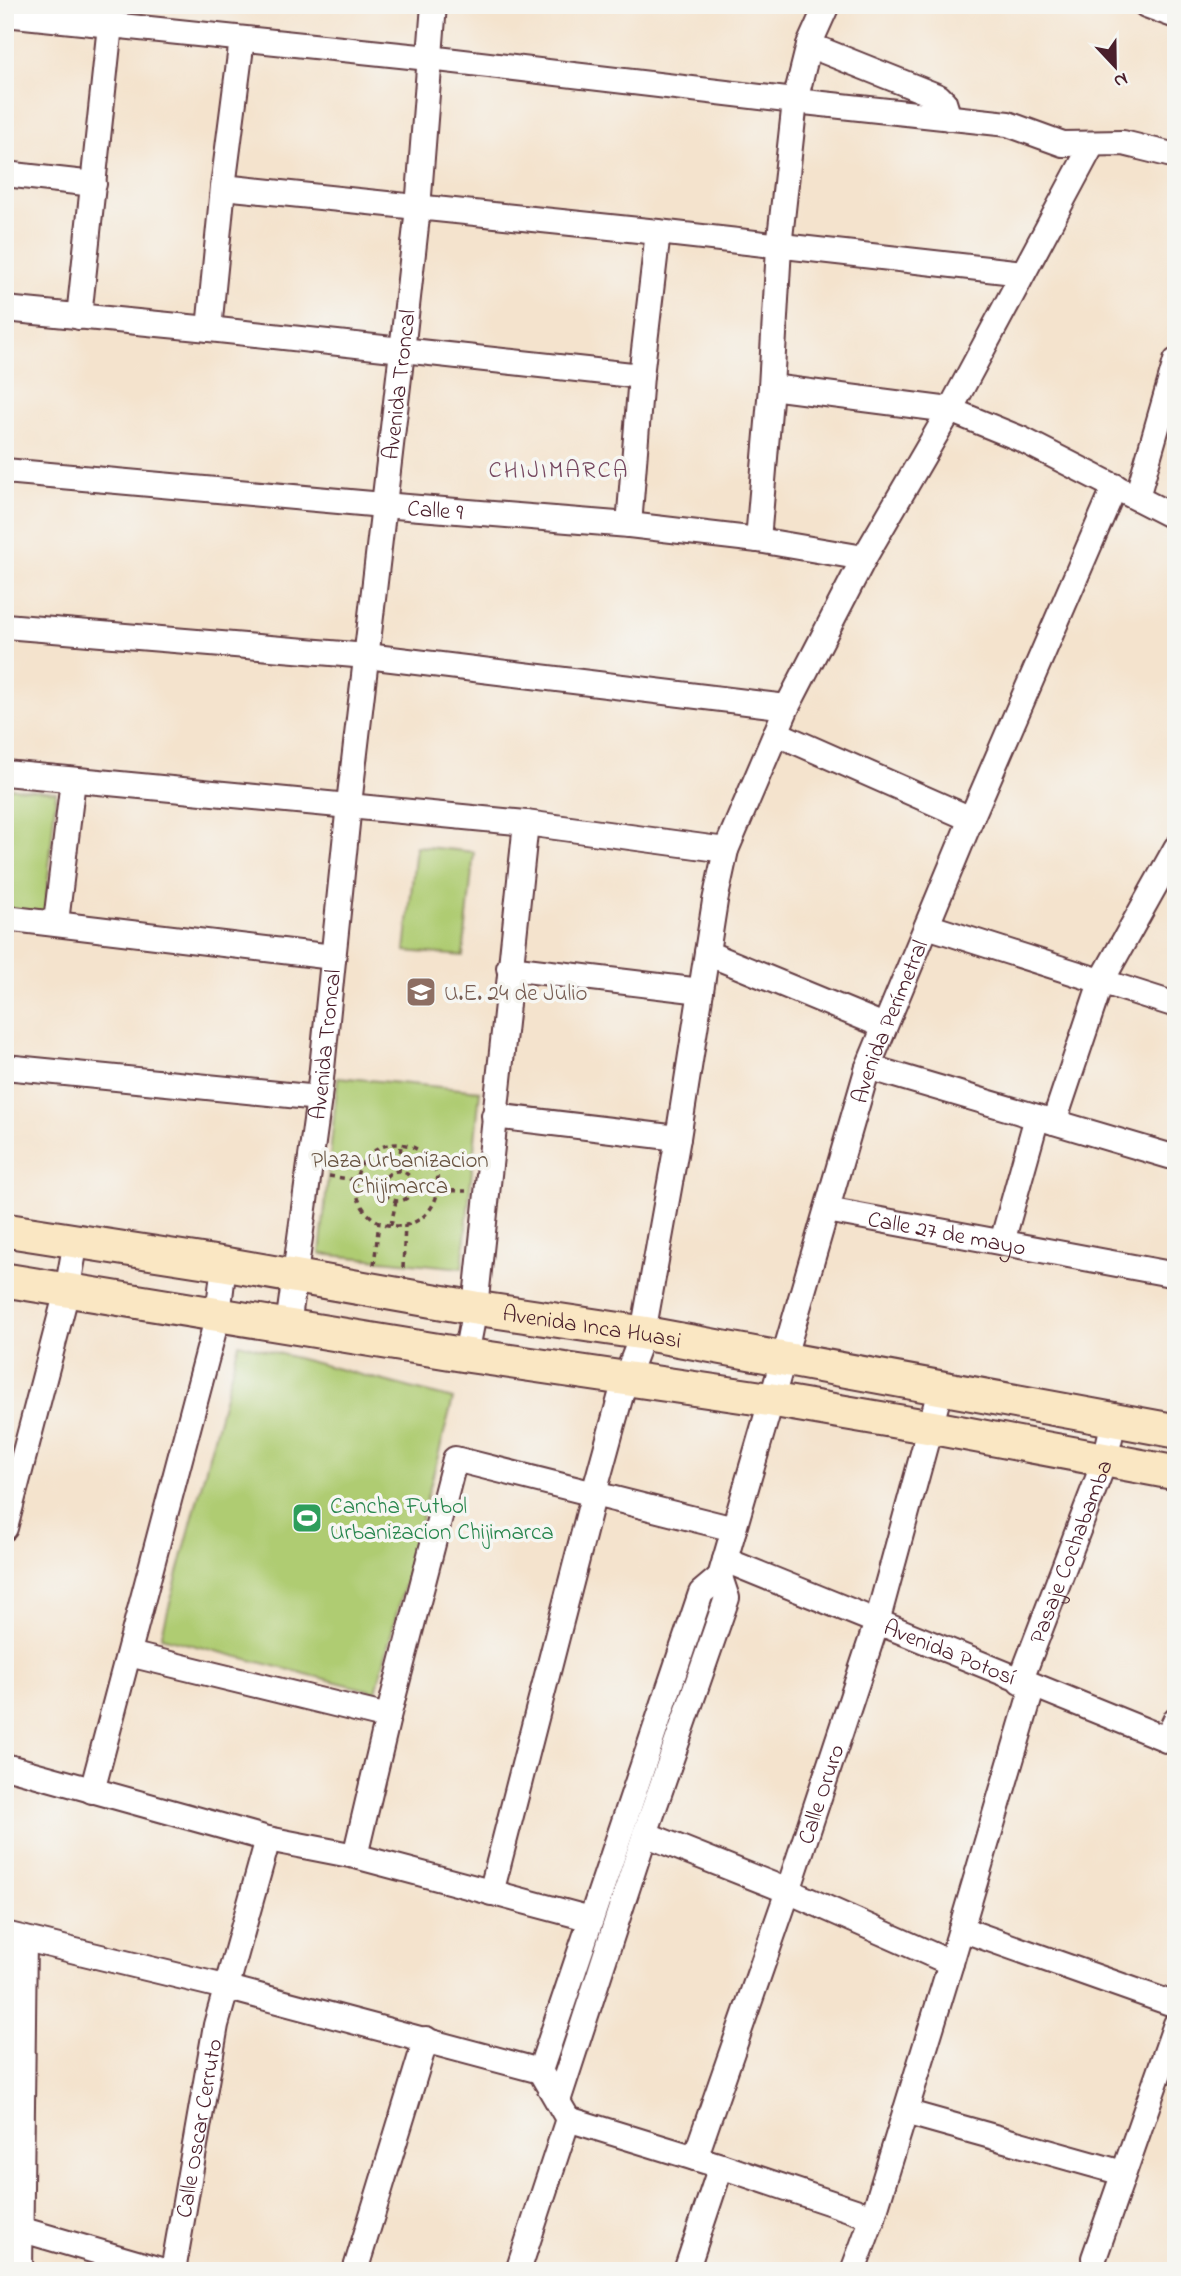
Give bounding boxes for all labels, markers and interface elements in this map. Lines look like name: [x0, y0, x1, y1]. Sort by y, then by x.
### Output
north arrow: [1080, 32, 1150, 102]
text: N: [1109, 65, 1131, 94]
street label: Avenida Troncal: [375, 308, 426, 462]
district label: CHIJIMARCA: [489, 454, 629, 489]
street label: Calle 9: [406, 493, 464, 530]
street label: Avenida Perímetral: [844, 935, 938, 1108]
street label: Avenida Troncal: [302, 968, 351, 1122]
school or university icon: U.E. 24 de Julio: [404, 975, 438, 1009]
place label: U.E. 24 de Julio: [444, 978, 588, 1011]
park label: Plaza Urbanizacion Chijimarca: [311, 1145, 489, 1204]
street label: Calle 27 de mayo: [865, 1204, 1028, 1266]
street label: Avenida Inca Huasi: [500, 1298, 684, 1359]
street label: Pasaje Cochabamba: [1022, 1455, 1123, 1649]
place label: Cancha Futbol Urbanizacion Chijimarca: [330, 1491, 554, 1550]
sports icon: Cancha Futbol Urbanizacion Chijimarca: [290, 1501, 324, 1535]
street label: Avenida Potosí: [878, 1612, 1020, 1695]
street label: Calle Oruro: [791, 1740, 854, 1849]
street label: Calle Oscar Cerruto: [169, 2036, 232, 2221]

